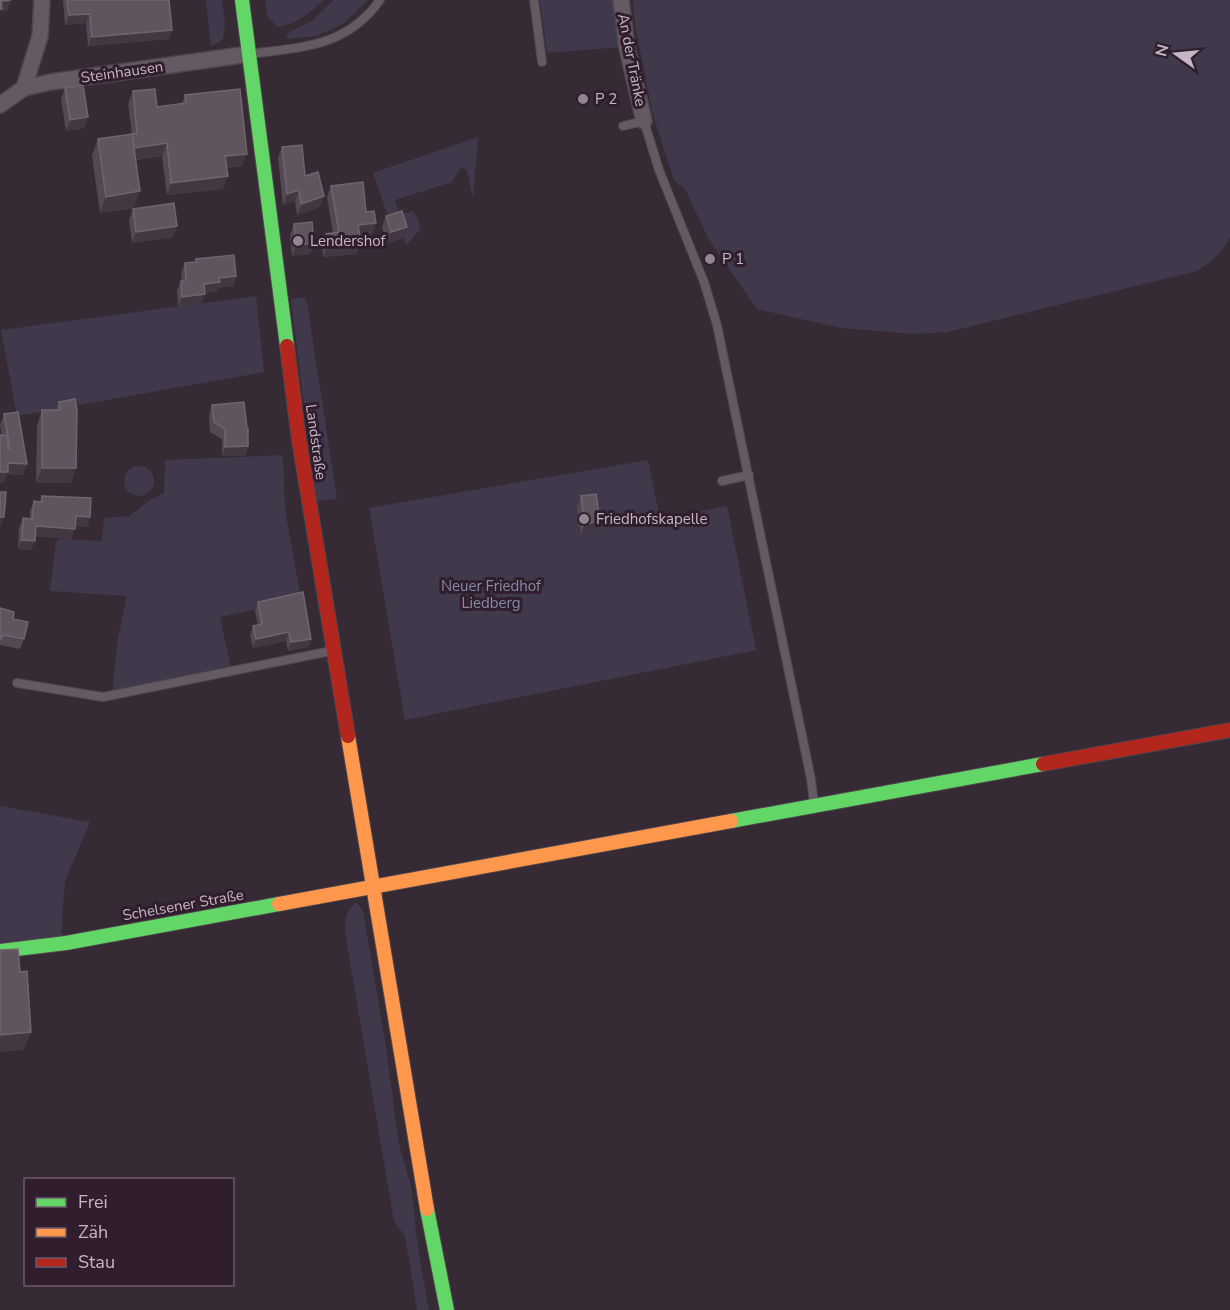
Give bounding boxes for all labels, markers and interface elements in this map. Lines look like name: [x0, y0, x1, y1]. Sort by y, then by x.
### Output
street label: An der Tränke: [613, 12, 651, 108]
north arrow: [1146, 24, 1206, 84]
text: N: [1150, 42, 1175, 59]
street label: Steinhausen: [80, 56, 164, 88]
place label: P 2: [595, 89, 617, 109]
marker: P 2: [576, 92, 590, 106]
place label: Lendershof: [310, 231, 387, 251]
marker: Lendershof: [291, 234, 305, 248]
place label: P 1: [722, 249, 744, 269]
marker: P 1: [703, 252, 717, 266]
street label: Landstraße: [301, 403, 331, 481]
place label: Friedhofskapelle: [596, 509, 707, 529]
marker: Friedhofskapelle: [577, 512, 591, 526]
park label: Neuer Friedhof Liedberg: [441, 576, 542, 613]
street label: Schelsener Straße: [121, 884, 245, 926]
legend: [24, 1178, 234, 1286]
text: Frei: [78, 1190, 108, 1214]
text: Zäh: [78, 1220, 108, 1244]
text: Stau: [78, 1250, 115, 1274]

